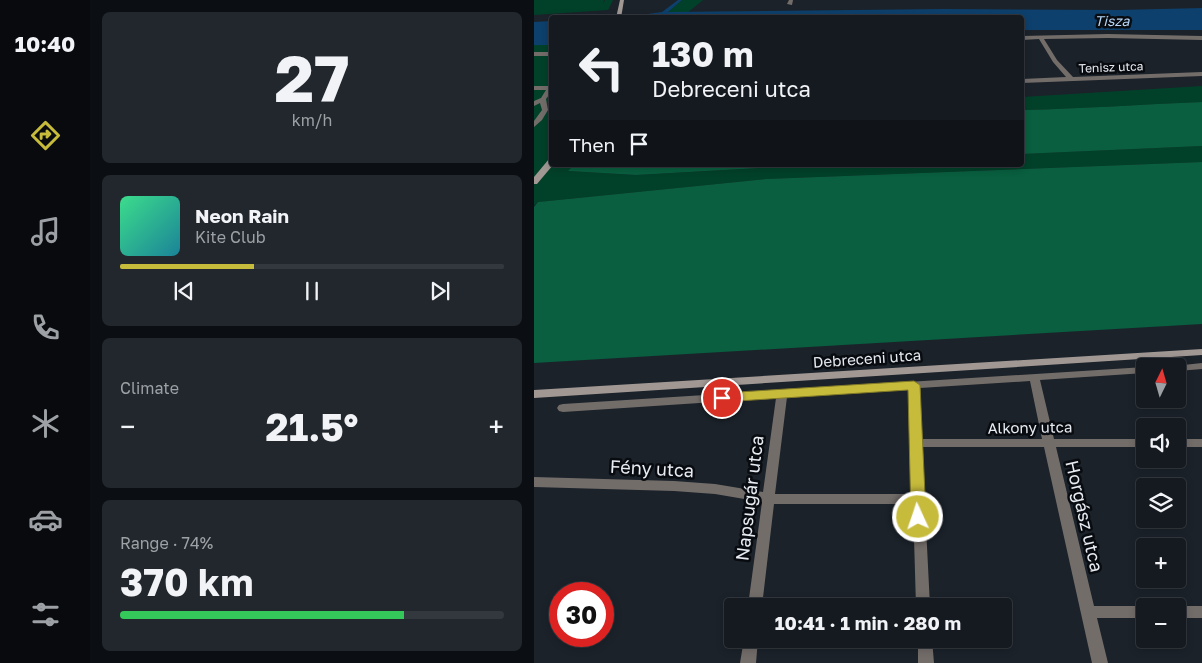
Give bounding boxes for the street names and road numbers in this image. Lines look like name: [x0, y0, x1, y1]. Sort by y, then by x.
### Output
street label: Tenisz utca: [1078, 58, 1144, 76]
street label: Debreceni utca: [812, 345, 922, 371]
street label: Alkony utca: [988, 417, 1072, 437]
street label: Napsugár utca: [730, 434, 768, 562]
street label: Fény utca: [609, 455, 695, 481]
street label: Horgász utca: [1061, 458, 1109, 574]

